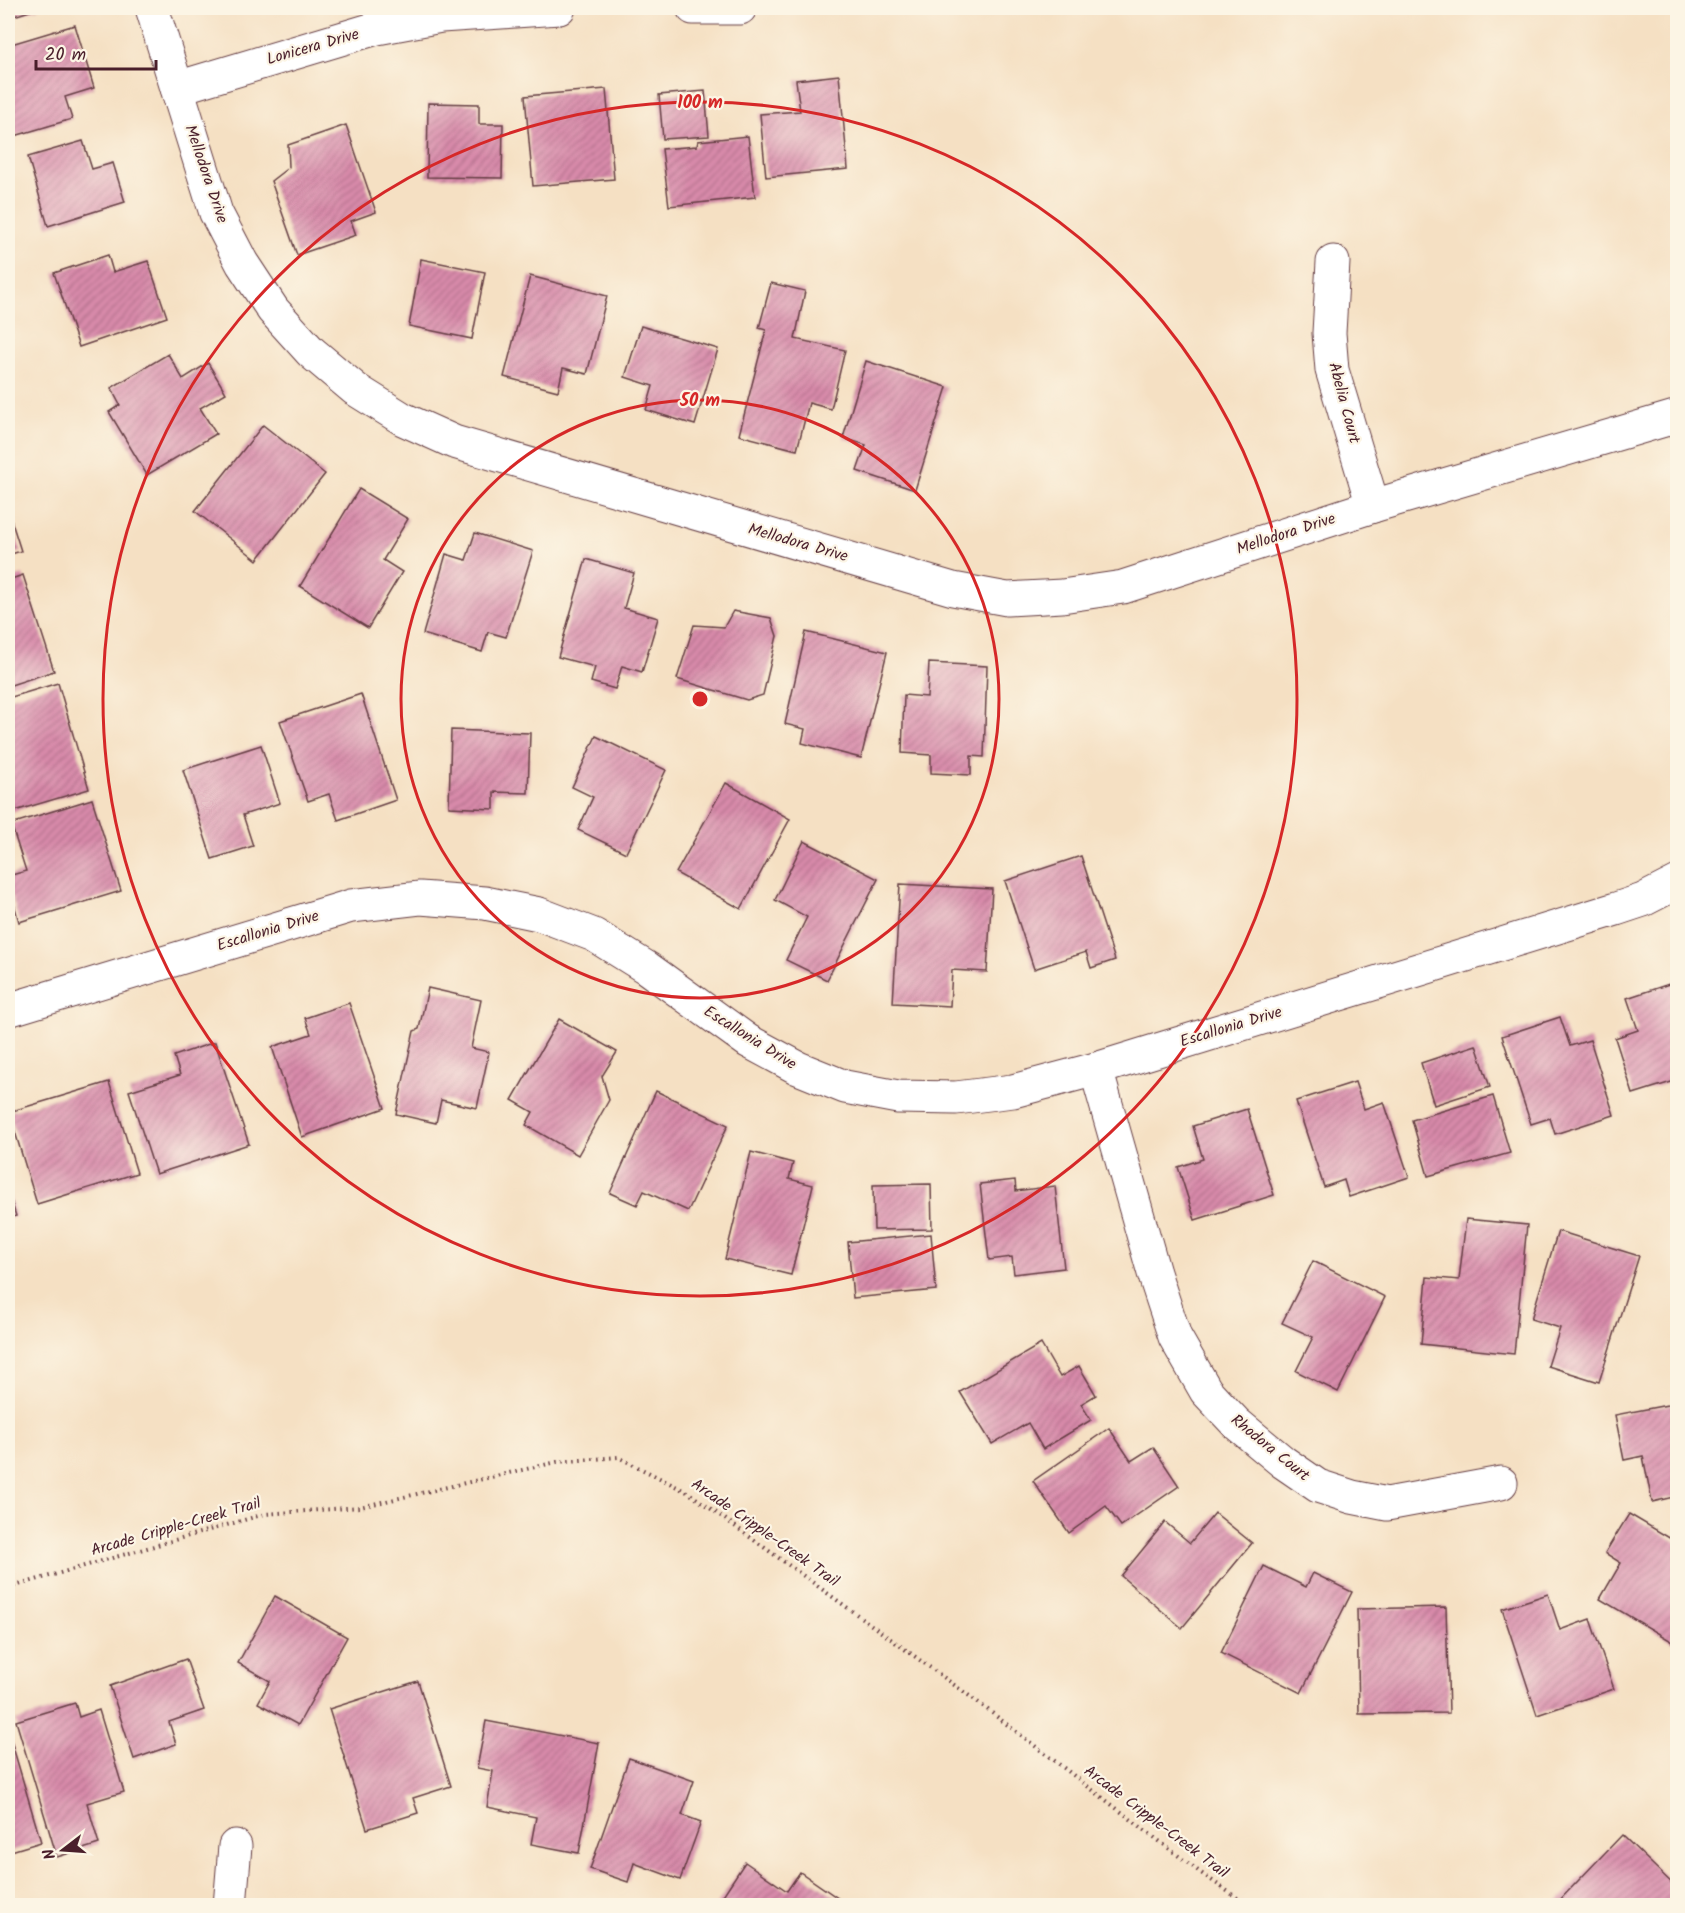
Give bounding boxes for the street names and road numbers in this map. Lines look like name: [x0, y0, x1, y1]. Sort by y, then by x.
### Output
street label: Lonicera Drive: [264, 22, 362, 72]
street label: Mellodora Drive: [177, 121, 235, 227]
street label: Abelia Court: [1321, 360, 1367, 447]
street label: Mellodora Drive: [1233, 506, 1339, 562]
street label: Mellodora Drive: [745, 517, 851, 569]
street label: Escallonia Drive: [214, 904, 322, 958]
street label: Escallonia Drive: [699, 999, 801, 1077]
street label: Escallonia Drive: [1177, 1000, 1285, 1054]
street label: Rhodora Court: [1225, 1408, 1316, 1488]
street label: Arcade Cripple-Creek Trail: [686, 1472, 844, 1594]
street label: Arcade Cripple-Creek Trail: [88, 1491, 264, 1563]
street label: Arcade Cripple-Creek Trail: [1078, 1759, 1234, 1885]

